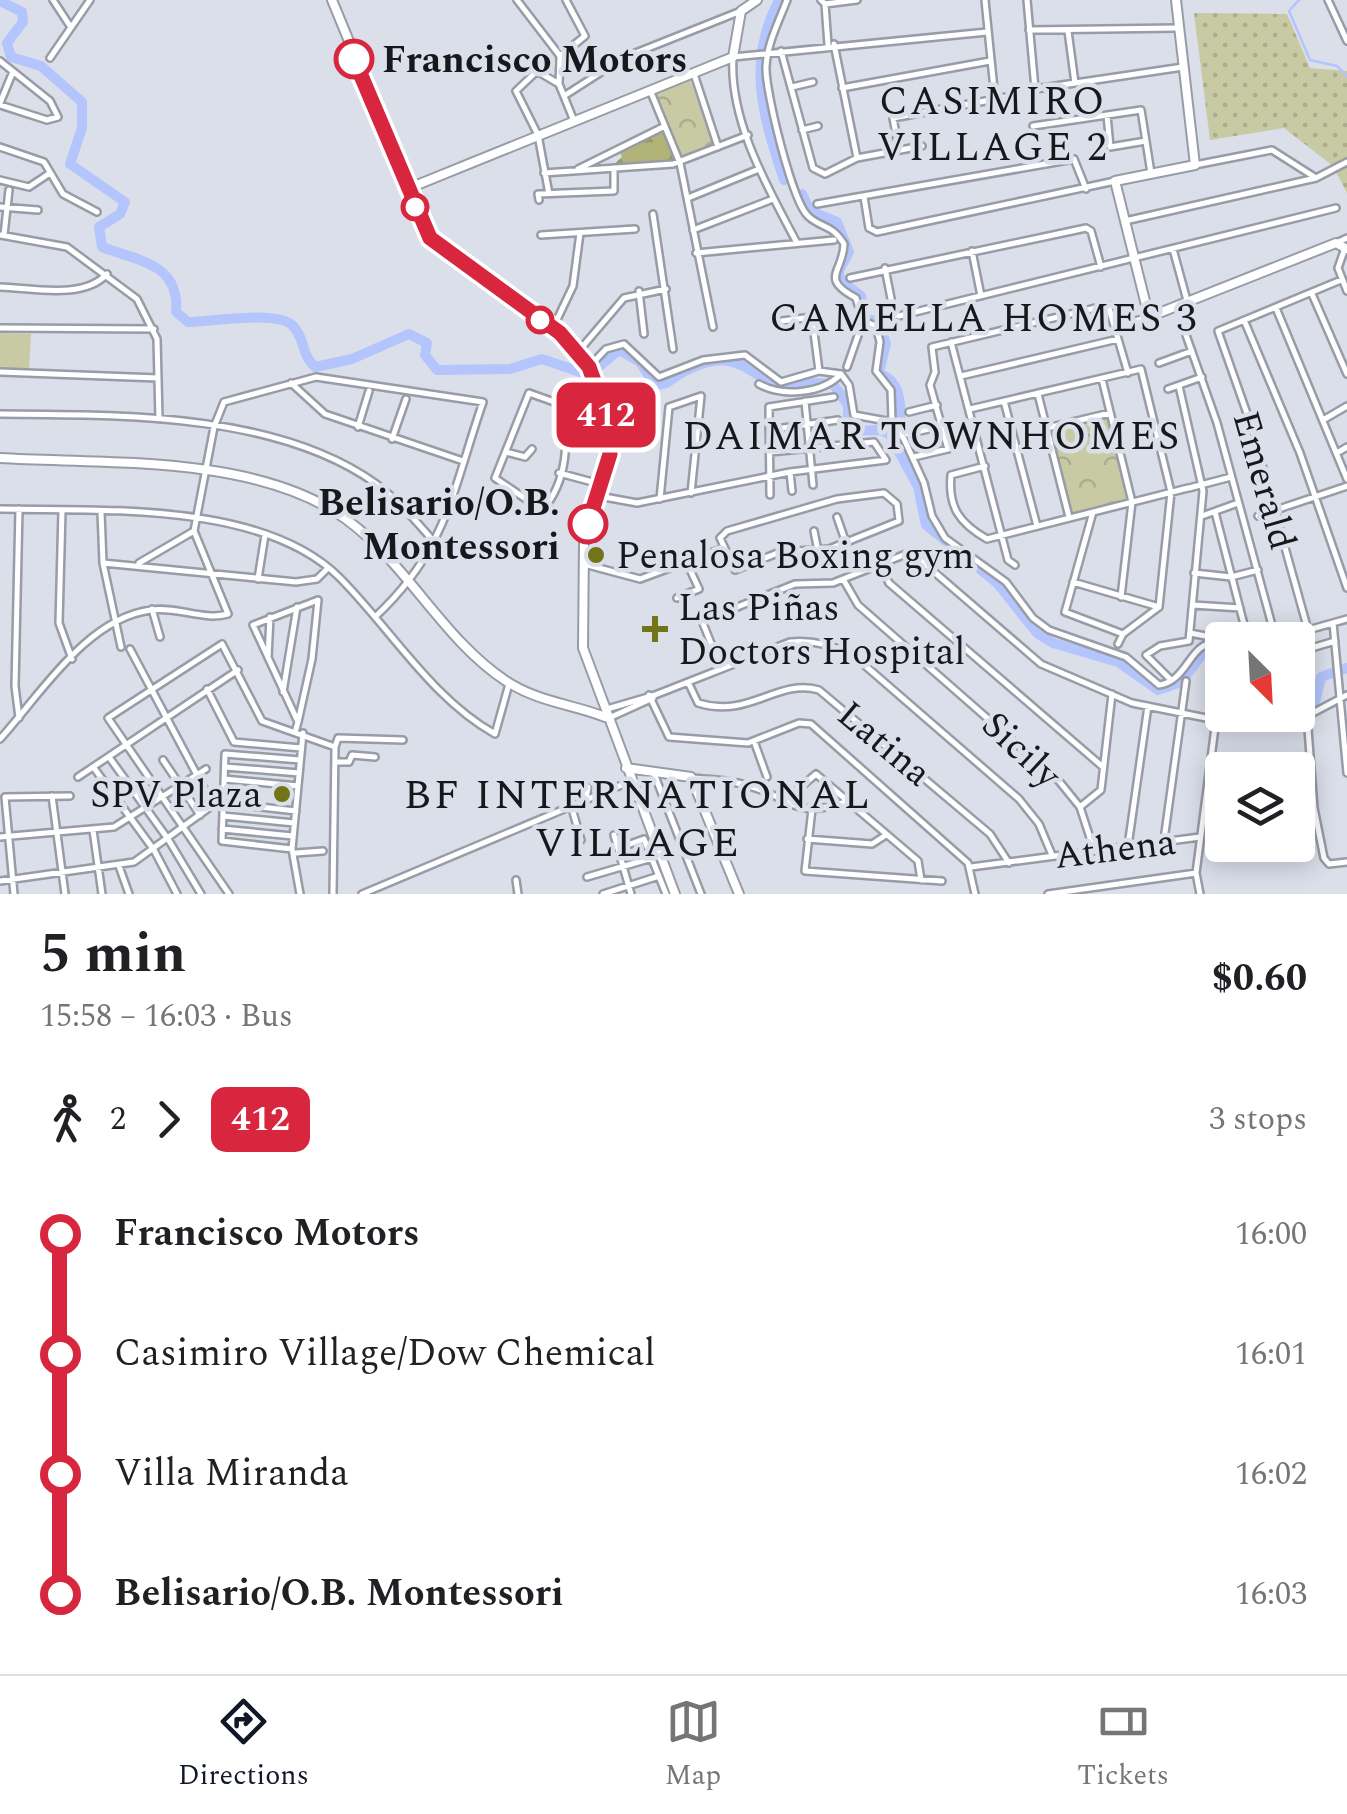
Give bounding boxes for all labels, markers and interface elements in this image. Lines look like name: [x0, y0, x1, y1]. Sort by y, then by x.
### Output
place label: Francisco Motors: [382, 32, 688, 90]
marker: Francisco Motors: [335, 40, 373, 78]
district label: CASIMIRO VILLAGE 2: [877, 72, 1109, 179]
unlabelled marker: [402, 194, 428, 220]
district label: CAMELLA HOMES 3: [769, 289, 1199, 350]
unlabelled marker: [527, 307, 553, 333]
line badge: 412: [548, 382, 664, 448]
text: 412: [577, 389, 635, 442]
street label: Emerald: [1216, 404, 1311, 557]
district label: DAIMAR TOWNHOMES: [682, 407, 1182, 468]
place label: Belisario/O.B. Montessori: [318, 475, 560, 577]
marker: Belisario/O.B. Montessori: [569, 505, 607, 543]
place label: Penalosa Boxing gym: [616, 528, 975, 586]
marker: Penalosa Boxing gym: [585, 544, 607, 566]
place label: Las Piñas Doctors Hospital: [678, 580, 966, 682]
marker: Las Piñas Doctors Hospital: [642, 616, 668, 642]
north arrow: [1205, 622, 1315, 732]
map controls: [1205, 622, 1315, 862]
street label: Latina: [824, 687, 944, 802]
street label: Sicily: [967, 698, 1075, 804]
button: layers: [1205, 752, 1315, 862]
district label: BF INTERNATIONAL VILLAGE: [404, 764, 872, 875]
place label: SPV Plaza: [90, 767, 262, 825]
marker: SPV Plaza: [271, 783, 293, 805]
street label: Athena: [1051, 814, 1180, 886]
text: 5 min: [40, 913, 186, 996]
text: $0.60: [1212, 950, 1307, 1008]
text: 15:58 – 16:03 · Bus: [40, 992, 293, 1041]
icon: walk: [40, 1092, 95, 1147]
icon: forward: [141, 1092, 196, 1147]
text: 412: [231, 1093, 290, 1146]
text: 2: [110, 1095, 126, 1144]
text: 3 stops: [1209, 1095, 1307, 1144]
text: Francisco Motors: [114, 1205, 420, 1263]
text: 16:00: [1235, 1210, 1307, 1259]
text: Casimiro Village/Dow Chemical: [114, 1325, 655, 1383]
text: 16:01: [1235, 1330, 1307, 1379]
text: Villa Miranda: [114, 1445, 349, 1503]
text: 16:02: [1235, 1450, 1307, 1499]
text: Belisario/O.B. Montessori: [114, 1565, 564, 1623]
text: 16:03: [1235, 1570, 1307, 1619]
tab: Directions: [178, 1694, 309, 1797]
tab: Map: [665, 1694, 721, 1797]
tab: Tickets: [1077, 1694, 1169, 1797]

